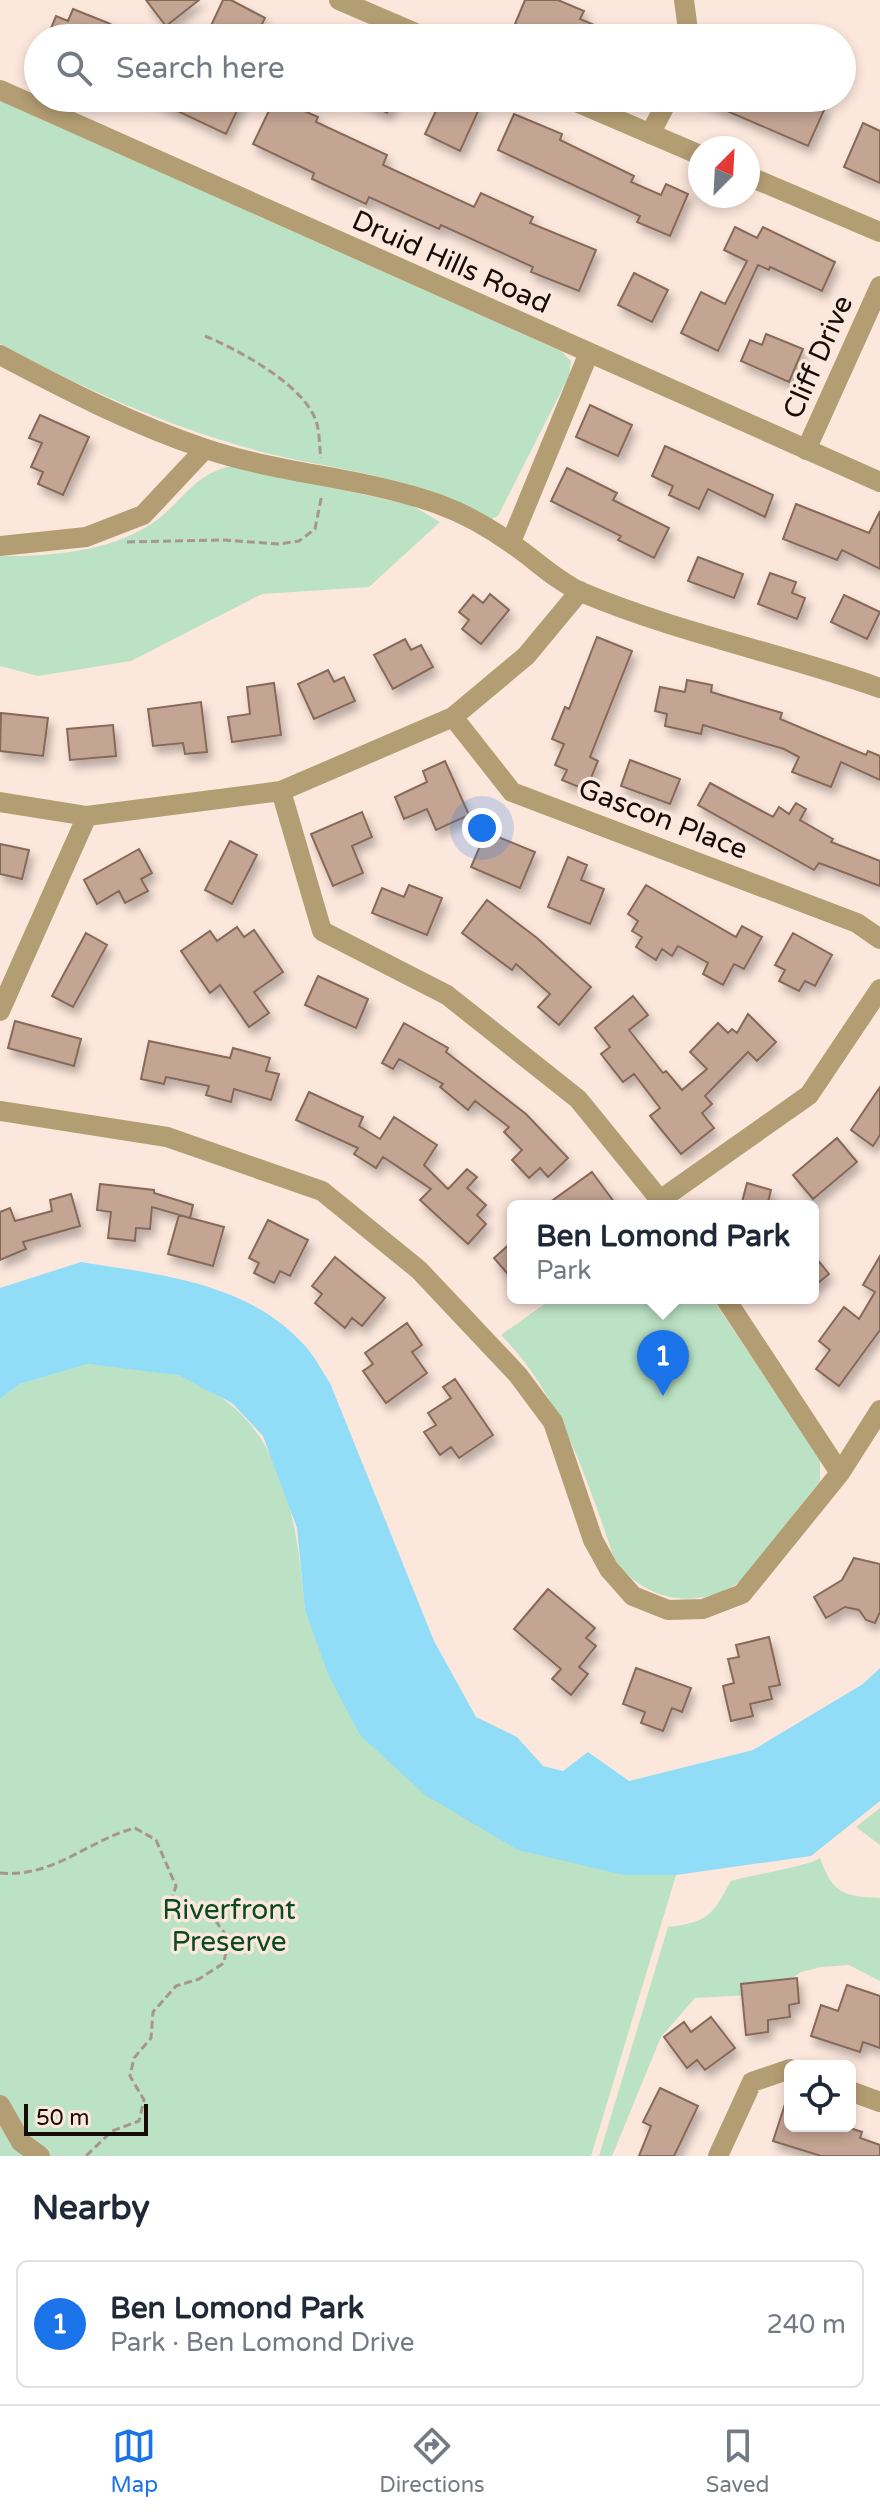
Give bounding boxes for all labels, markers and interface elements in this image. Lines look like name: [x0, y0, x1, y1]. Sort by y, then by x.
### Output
search box: [24, 24, 856, 112]
icon: search: [52, 46, 96, 90]
text: Search here: [116, 50, 285, 87]
north arrow: [688, 136, 760, 208]
street label: Druid Hills Road: [347, 203, 555, 321]
street label: Cliff Drive: [776, 290, 860, 424]
street label: Gascon Place: [574, 771, 752, 867]
your location: [462, 808, 502, 848]
popup: [507, 1200, 819, 1304]
text: Ben Lomond Park: [536, 1218, 790, 1255]
text: Park: [536, 1255, 592, 1286]
pin: 1: [637, 1330, 689, 1396]
park label: Riverfront Preserve: [162, 1893, 296, 1959]
map controls: [784, 2060, 856, 2132]
button: locate: [784, 2060, 856, 2132]
scale bar: [24, 2100, 148, 2136]
text: 50 m: [36, 2105, 90, 2131]
text: Nearby: [32, 2188, 150, 2229]
text: Ben Lomond Park: [110, 2290, 364, 2327]
text: 1: [52, 2309, 68, 2340]
text: 240 m: [766, 2309, 846, 2340]
text: Park · Ben Lomond Drive: [110, 2327, 415, 2358]
tab: Map: [111, 2424, 158, 2498]
tab: Directions: [379, 2424, 485, 2498]
tab: Saved: [706, 2424, 769, 2498]

